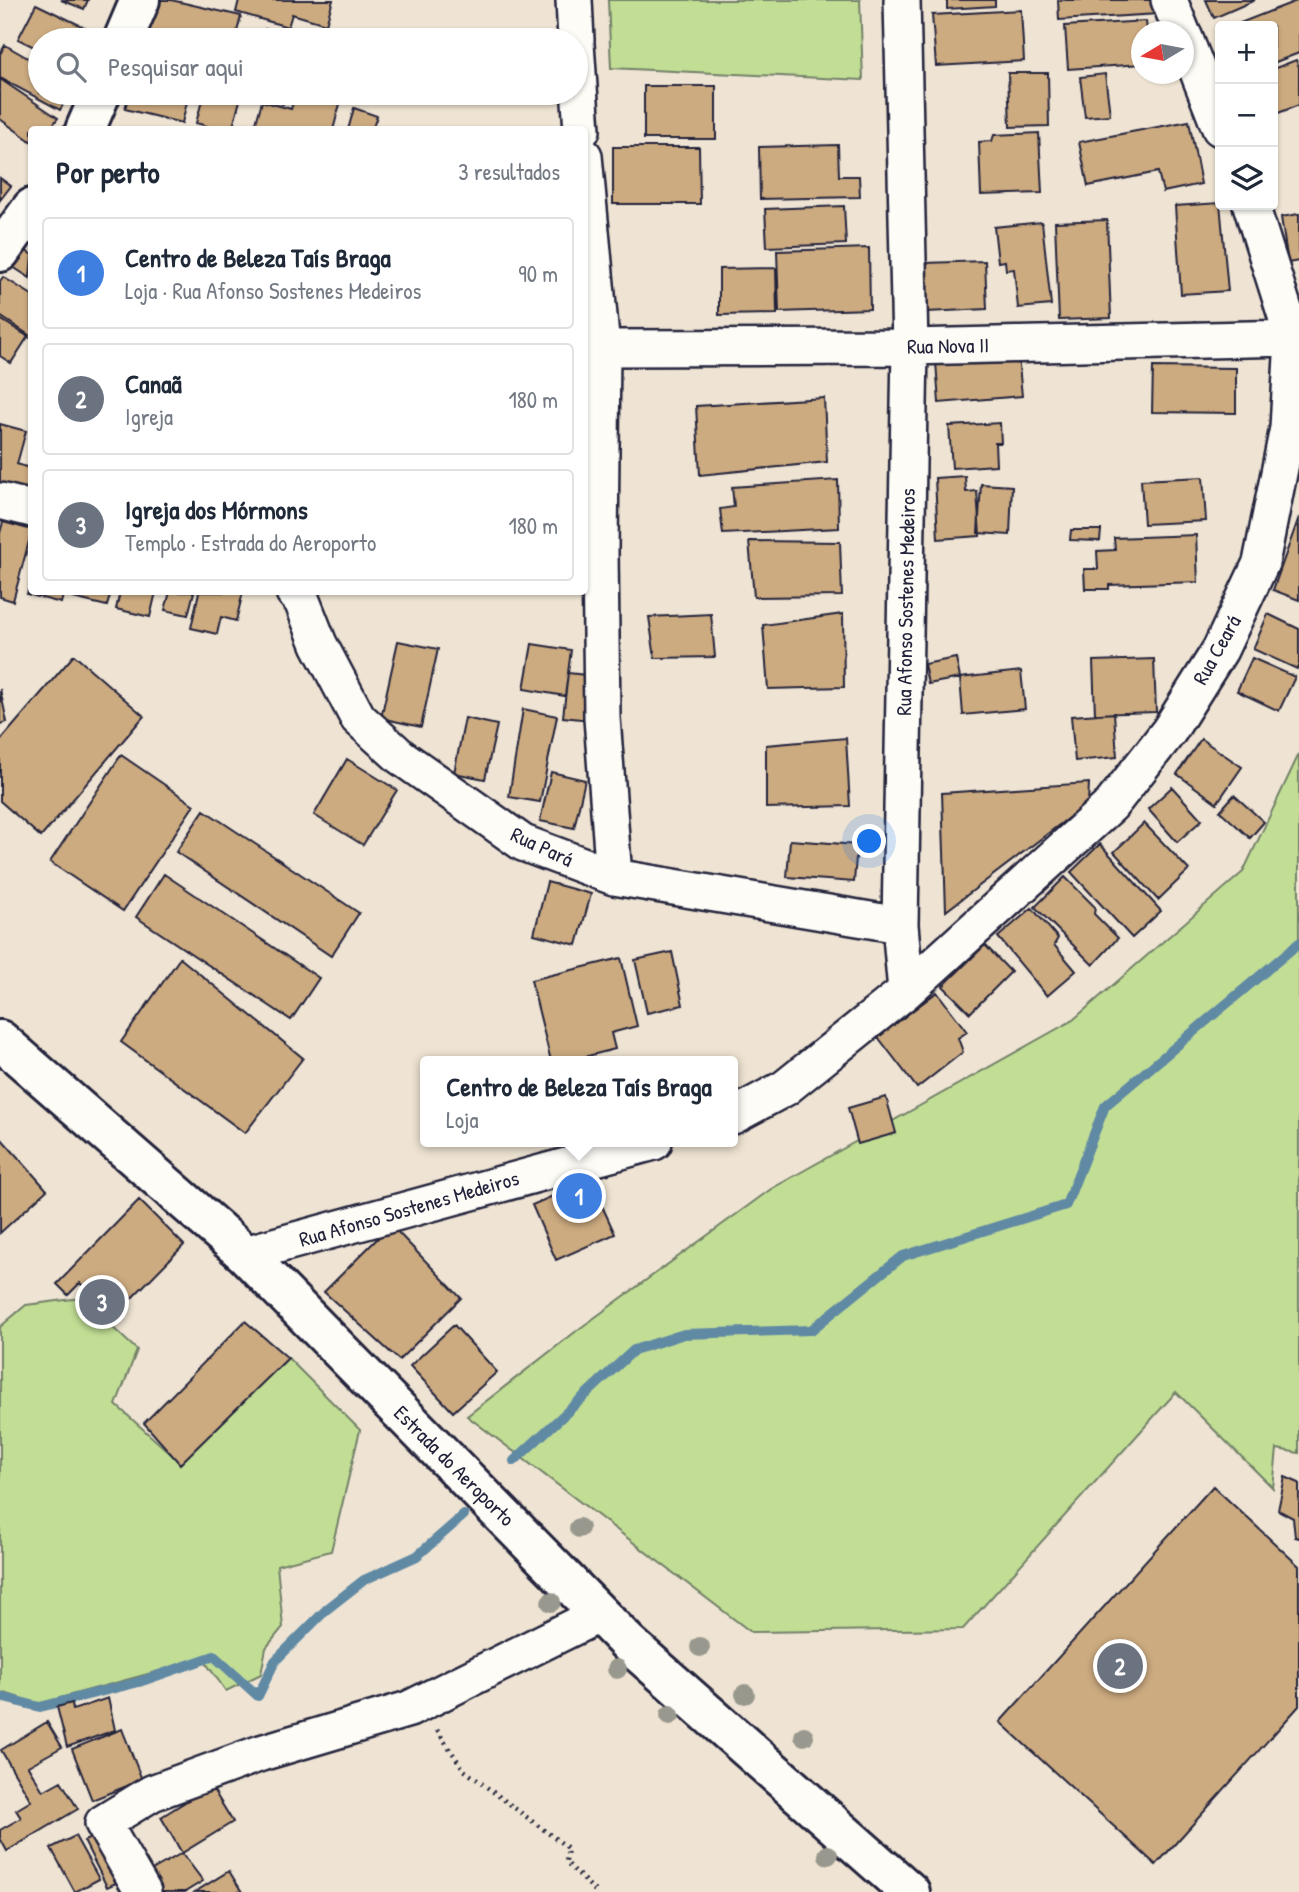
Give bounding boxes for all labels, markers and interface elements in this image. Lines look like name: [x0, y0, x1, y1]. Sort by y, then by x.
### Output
north arrow: [1131, 21, 1194, 84]
map controls: [1215, 21, 1278, 210]
button: +: [1215, 21, 1278, 84]
search box: [28, 28, 588, 105]
icon: search: [52, 48, 90, 86]
text: Pesquisar aqui: [108, 49, 244, 84]
button: −: [1215, 84, 1278, 147]
button: layers: [1215, 147, 1278, 210]
text: Por perto: [56, 152, 160, 192]
text: 3 resultados: [458, 156, 560, 187]
text: Centro de Beleza Taís Braga: [125, 240, 391, 275]
text: 1: [77, 258, 85, 289]
text: 90 m: [518, 258, 558, 289]
text: Loja · Rua Afonso Sostenes Medeiros: [125, 275, 421, 306]
street label: Rua Nova II: [907, 330, 989, 361]
text: Canaã: [125, 366, 182, 401]
text: 2: [76, 384, 86, 415]
text: 180 m: [508, 384, 558, 415]
text: Igreja: [125, 401, 173, 432]
street label: Rua Afonso Sostenes Medeiros: [889, 488, 922, 716]
text: Igreja dos Mórmons: [125, 492, 308, 527]
text: 3: [76, 510, 86, 541]
text: 180 m: [508, 510, 558, 541]
text: Templo · Estrada do Aeroporto: [125, 527, 376, 558]
street label: Rua Ceará: [1186, 610, 1248, 690]
street label: Rua Pará: [506, 820, 578, 874]
your location: [852, 824, 886, 858]
popup: [420, 1056, 738, 1147]
text: Centro de Beleza Taís Braga: [446, 1069, 712, 1104]
text: Loja: [446, 1104, 478, 1135]
street label: Rua Afonso Sostenes Medeiros: [296, 1163, 522, 1254]
pin: 1: [556, 1170, 602, 1222]
pin: 3: [79, 1276, 125, 1328]
street label: Estrada do Aeroporto: [388, 1399, 521, 1532]
pin: 2: [1097, 1640, 1143, 1692]

